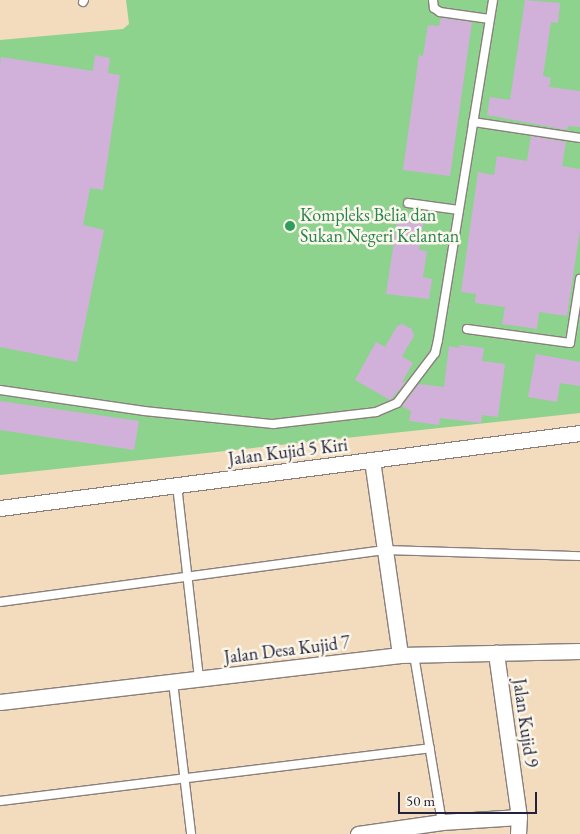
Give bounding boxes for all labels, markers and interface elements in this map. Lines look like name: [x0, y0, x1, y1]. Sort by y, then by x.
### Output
place label: Kompleks Belia dan Sukan Negeri Kelantan: [300, 205, 459, 248]
marker: Kompleks Belia dan Sukan Negeri Kelantan: [284, 220, 296, 232]
street label: Jalan Kujid 5 Kiri: [227, 434, 349, 470]
street label: Jalan Desa Kujid 7: [223, 632, 351, 668]
street label: Jalan Kujid 9: [508, 677, 542, 769]
scale bar: [400, 782, 539, 814]
text: 50 m: [406, 791, 435, 810]

